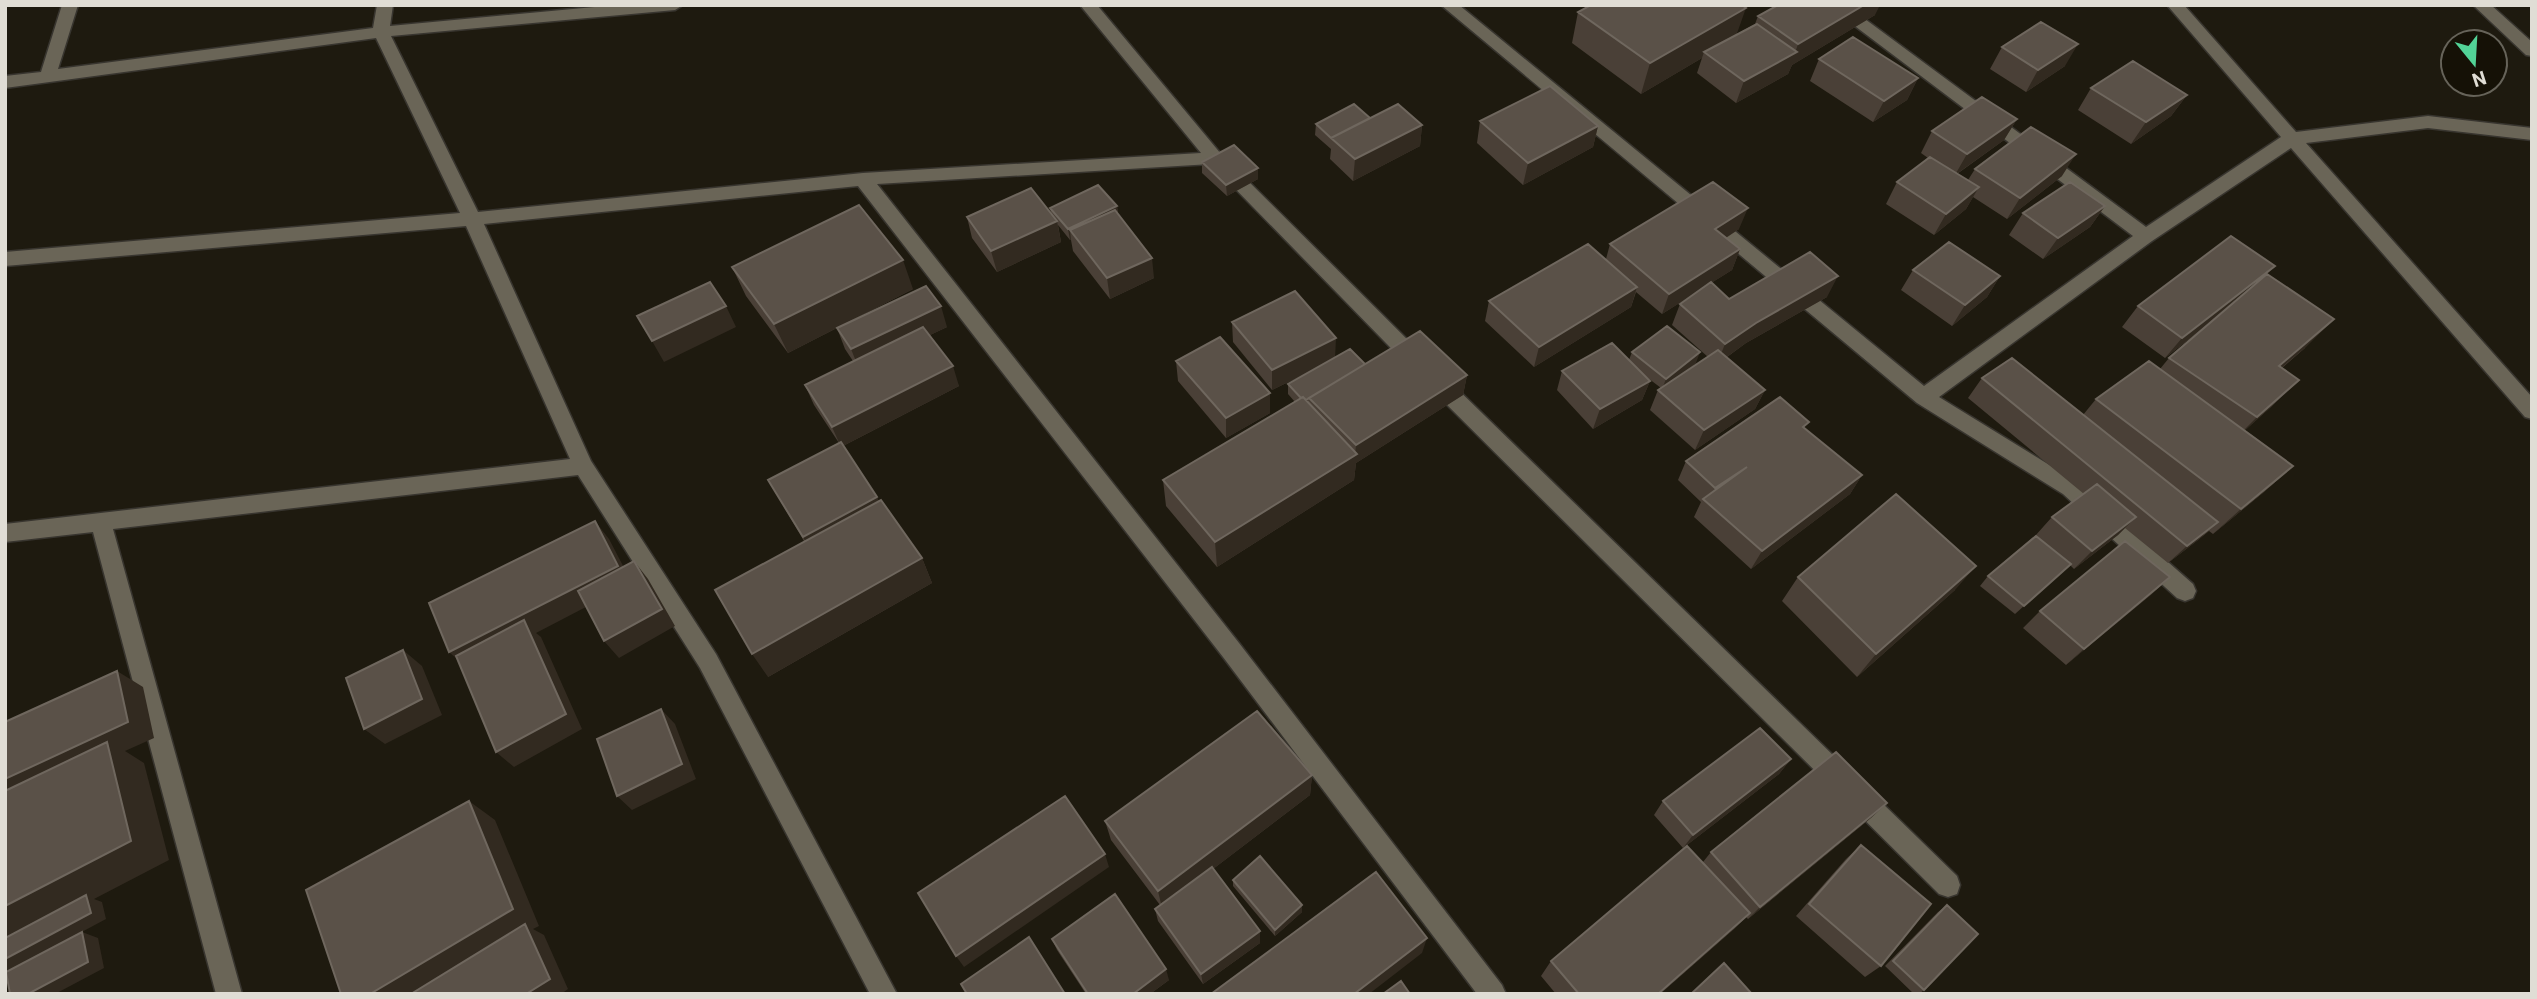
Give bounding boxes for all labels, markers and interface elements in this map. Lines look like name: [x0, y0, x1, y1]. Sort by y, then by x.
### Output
north arrow: [2439, 28, 2509, 98]
text: N: [2469, 66, 2489, 92]

